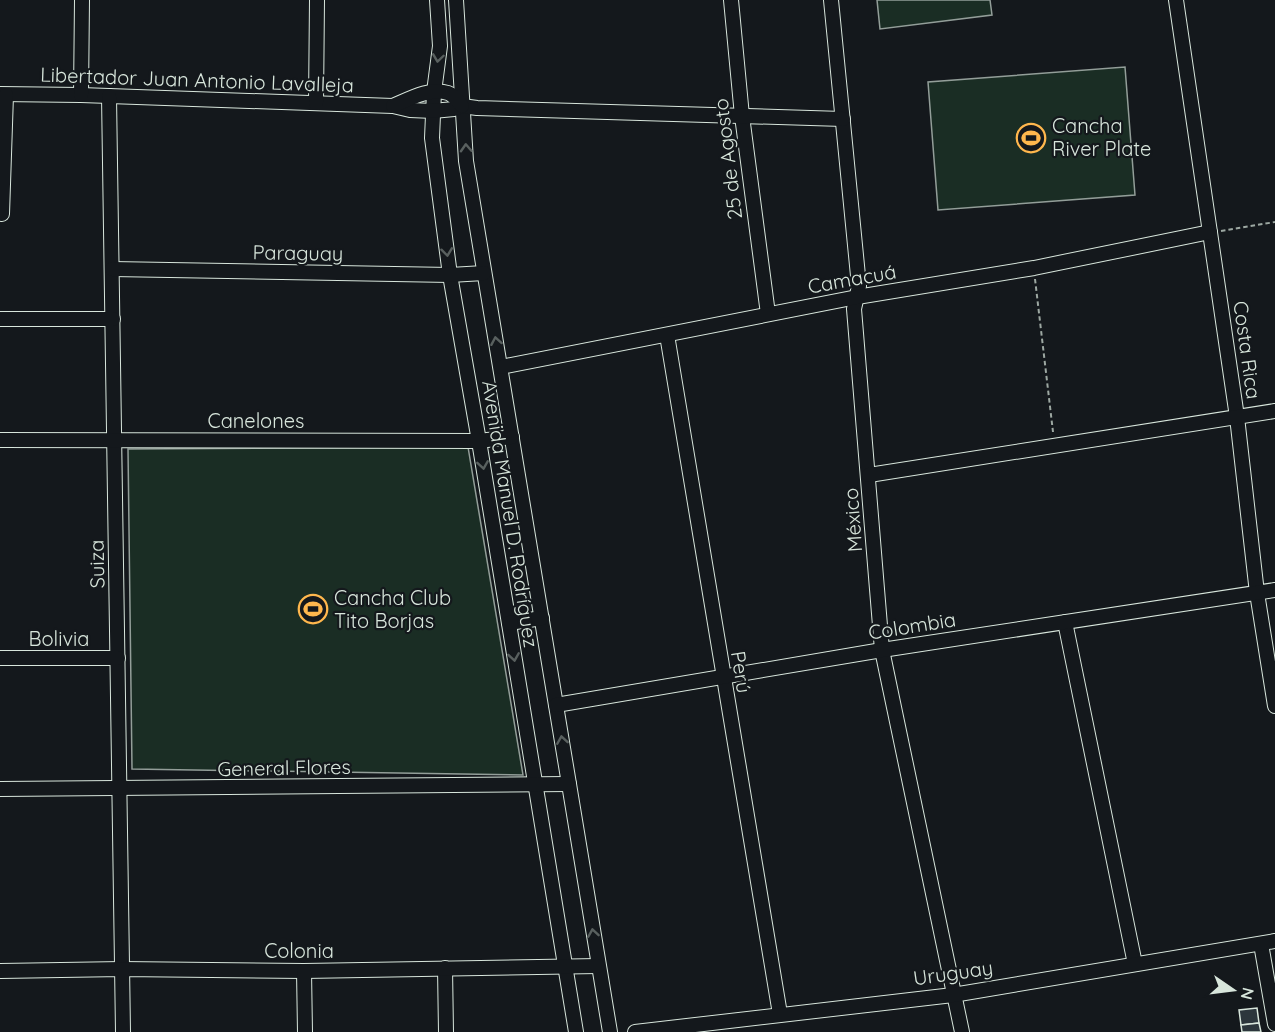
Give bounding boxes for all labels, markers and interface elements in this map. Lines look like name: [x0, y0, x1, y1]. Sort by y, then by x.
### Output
one-way arrow: [433, 54, 445, 63]
street label: Libertador Juan Antonio Lavalleja: [40, 62, 354, 97]
street label: 25 de Agosto: [708, 97, 747, 221]
place label: Cancha River Plate: [1052, 113, 1151, 161]
sports icon: Cancha River Plate: [1015, 122, 1047, 154]
one-way arrow: [459, 144, 472, 153]
street label: Paraguay: [252, 239, 344, 266]
one-way arrow: [440, 247, 452, 257]
street label: Camacuá: [806, 258, 898, 299]
street label: Costa Rica: [1228, 299, 1267, 401]
one-way arrow: [490, 336, 503, 346]
street label: Avenida Manuel D. Rodríguez: [477, 379, 544, 649]
street label: Canelones: [208, 408, 304, 433]
one-way arrow: [476, 459, 489, 469]
street label: México: [838, 487, 867, 553]
street label: Suiza: [84, 539, 109, 589]
place label: Cancha Club Tito Borjas: [334, 585, 451, 633]
sports icon: Cancha Club Tito Borjas: [297, 593, 329, 625]
street label: Colombia: [866, 606, 958, 645]
street label: Bolivia: [29, 626, 89, 651]
street label: Perú: [726, 649, 757, 695]
one-way arrow: [508, 653, 520, 662]
one-way arrow: [556, 736, 569, 746]
street label: General Flores: [217, 754, 351, 781]
one-way arrow: [587, 928, 600, 938]
street label: Colonia: [264, 938, 334, 963]
street label: Uruguay: [911, 955, 994, 990]
north arrow: [1203, 960, 1263, 1020]
text: N: [1236, 986, 1259, 1002]

